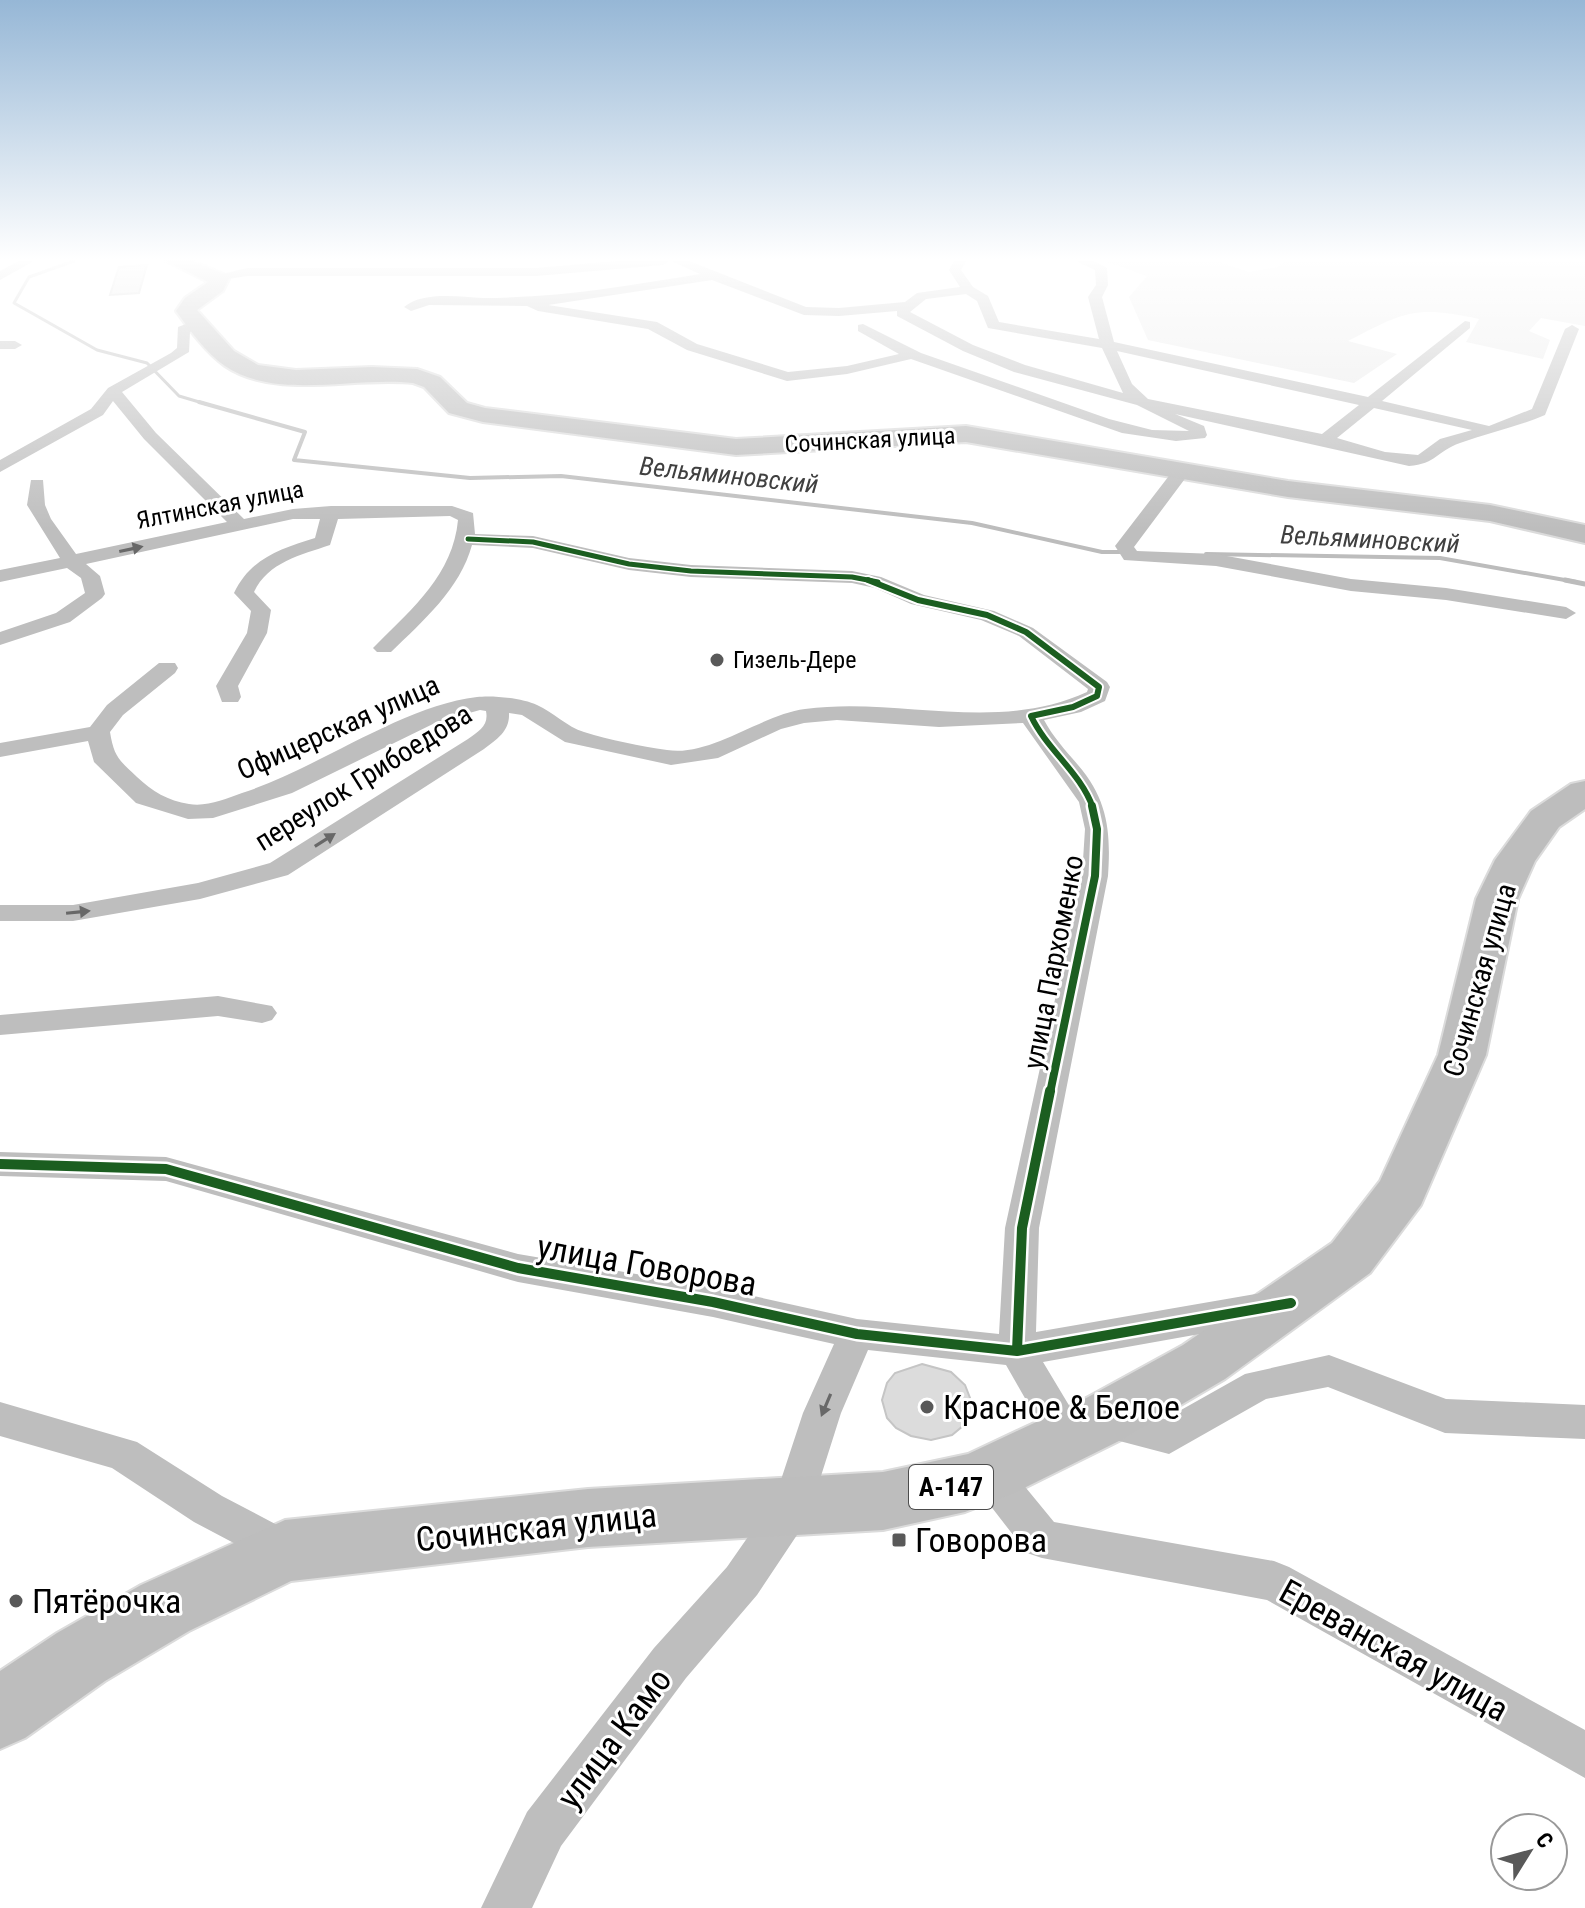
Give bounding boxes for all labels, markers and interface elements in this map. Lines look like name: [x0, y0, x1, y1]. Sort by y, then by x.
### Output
street label: Сочинская улица: [784, 422, 956, 458]
water label: Вельяминовский: [638, 451, 820, 499]
street label: Ялтинская улица: [134, 475, 306, 535]
water label: Вельяминовский: [1280, 519, 1461, 559]
one-way arrow: [119, 542, 144, 555]
place label: Гизель-Дере: [733, 646, 856, 674]
marker: Гизель-Дере: [708, 651, 726, 669]
street label: Офицерская улица: [232, 668, 444, 787]
street label: переулок Грибоедова: [249, 697, 478, 858]
one-way arrow: [314, 833, 335, 848]
street label: улица Пархоменко: [1017, 852, 1090, 1072]
street label: Сочинская улица: [1436, 880, 1523, 1081]
one-way arrow: [66, 905, 91, 918]
street label: улица Говорова: [534, 1226, 760, 1304]
place label: Красное & Белое: [943, 1387, 1180, 1427]
one-way arrow: [819, 1394, 832, 1417]
marker: Красное & Белое: [918, 1398, 936, 1416]
road number: А-147: [909, 1465, 993, 1509]
street label: Сочинская улица: [414, 1494, 658, 1560]
place label: Говорова: [915, 1520, 1047, 1560]
marker: Говорова: [890, 1531, 908, 1549]
street label: Ереванская улица: [1273, 1571, 1515, 1729]
place label: Пятёрочка: [32, 1581, 181, 1621]
marker: Пятёрочка: [7, 1592, 25, 1610]
street label: улица Камо: [549, 1660, 679, 1816]
north arrow: [1489, 1812, 1569, 1892]
text: С: [1531, 1828, 1558, 1853]

